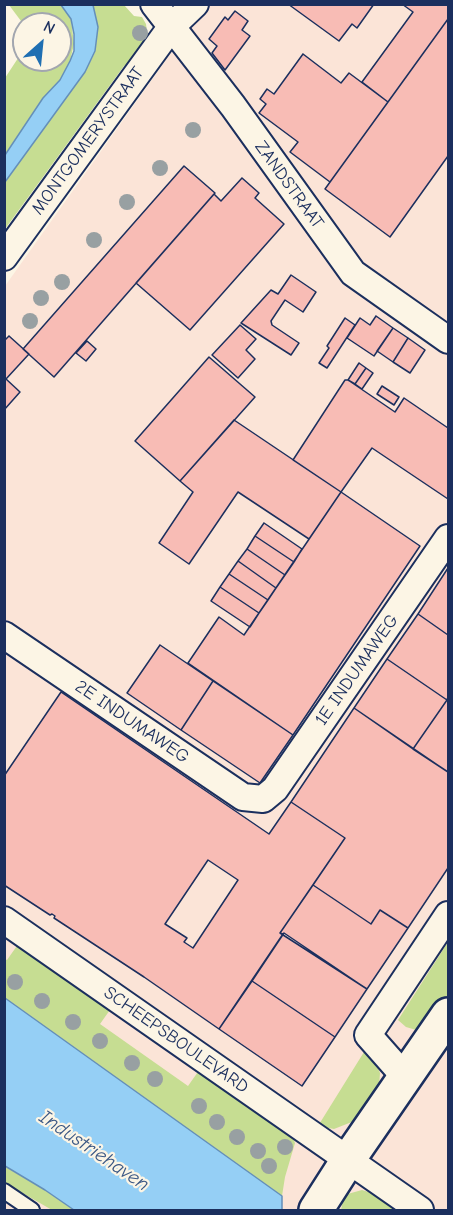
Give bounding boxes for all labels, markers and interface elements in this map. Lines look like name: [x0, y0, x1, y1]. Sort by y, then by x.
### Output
north arrow: [12, 12, 72, 72]
text: N: [41, 17, 58, 38]
street label: MONTGOMERYSTRAAT: [27, 63, 149, 219]
street label: ZANDSTRAAT: [250, 137, 328, 233]
street label: 1E INDUMAWEG: [311, 610, 403, 730]
street label: 2E INDUMAWEG: [71, 676, 193, 768]
street label: SCHEEPSBOULEVARD: [99, 982, 253, 1098]
water label: Industriehaven: [34, 1105, 154, 1197]

